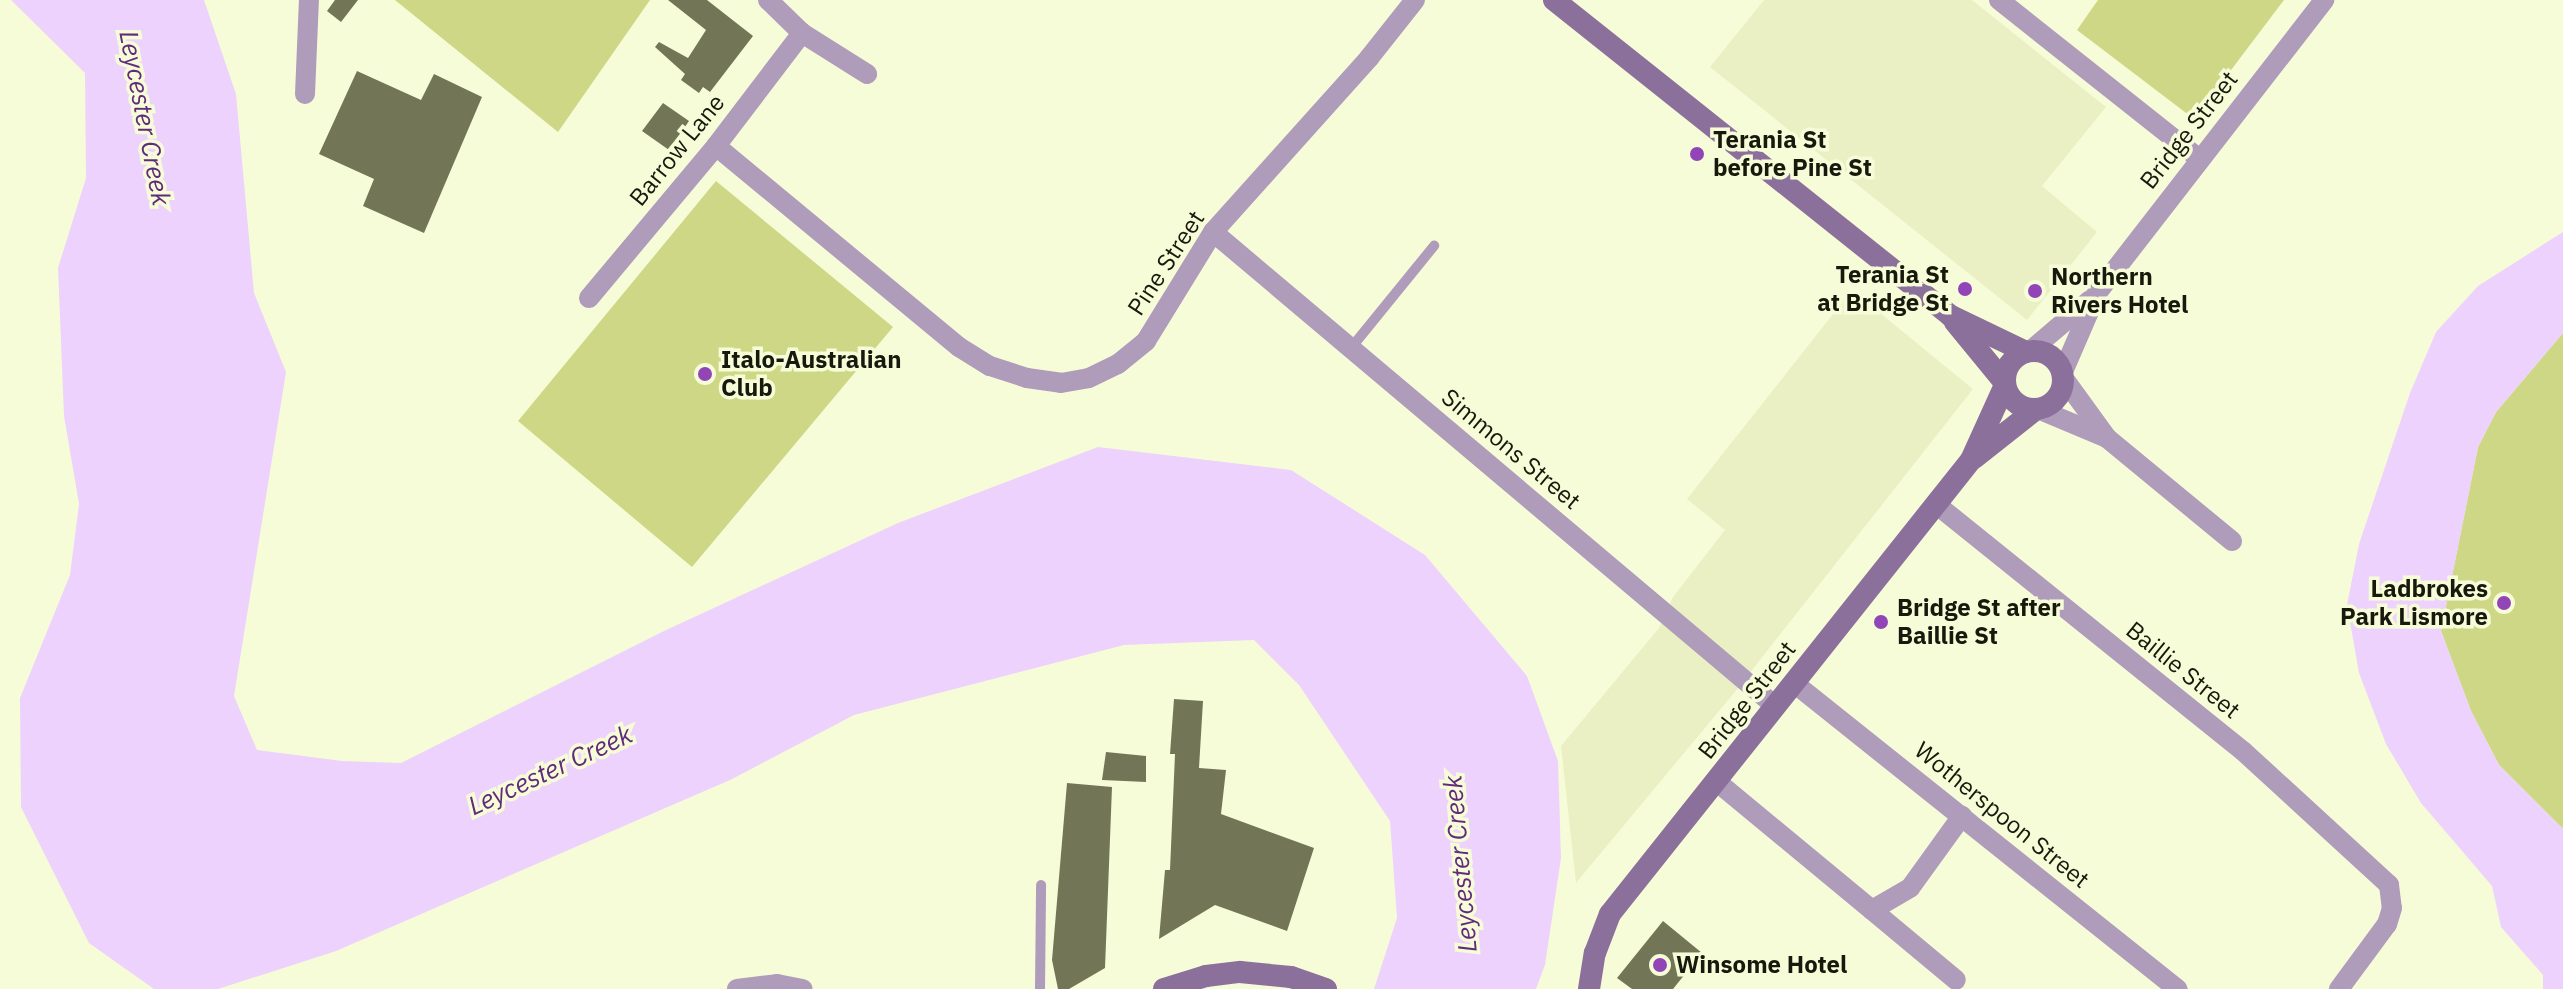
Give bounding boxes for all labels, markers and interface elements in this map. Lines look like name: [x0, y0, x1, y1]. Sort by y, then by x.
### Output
water label: Leycester Creek: [113, 28, 177, 208]
street label: Bridge Street: [2134, 65, 2244, 195]
street label: Barrow Lane: [623, 88, 731, 212]
place label: Terania St before Pine St: [1713, 126, 1872, 182]
marker: Terania St before Pine St: [1688, 145, 1706, 163]
street label: Pine Street: [1122, 205, 1210, 321]
place label: Terania St at Bridge St: [1817, 261, 1949, 317]
place label: Northern Rivers Hotel: [2051, 263, 2188, 319]
marker: Terania St at Bridge St: [1956, 280, 1974, 298]
marker: Northern Rivers Hotel: [2026, 282, 2044, 300]
place label: Italo-Australian Club: [721, 346, 902, 402]
marker: Italo-Australian Club: [696, 365, 714, 383]
street label: Simmons Street: [1436, 383, 1586, 515]
place label: Ladbrokes Park Lismore: [2340, 575, 2488, 631]
place label: Bridge St after Baillie St: [1897, 594, 2061, 650]
marker: Ladbrokes Park Lismore: [2495, 594, 2513, 612]
marker: Bridge St after Baillie St: [1872, 613, 1890, 631]
street label: Baillie Street: [2120, 615, 2246, 725]
street label: Bridge Street: [1692, 635, 1802, 765]
water label: Leycester Creek: [463, 718, 637, 822]
street label: Wotherspoon Street: [1909, 736, 2095, 894]
water label: Leycester Creek: [1437, 774, 1483, 954]
place label: Winsome Hotel: [1676, 951, 1847, 979]
marker: Winsome Hotel: [1651, 956, 1669, 974]

